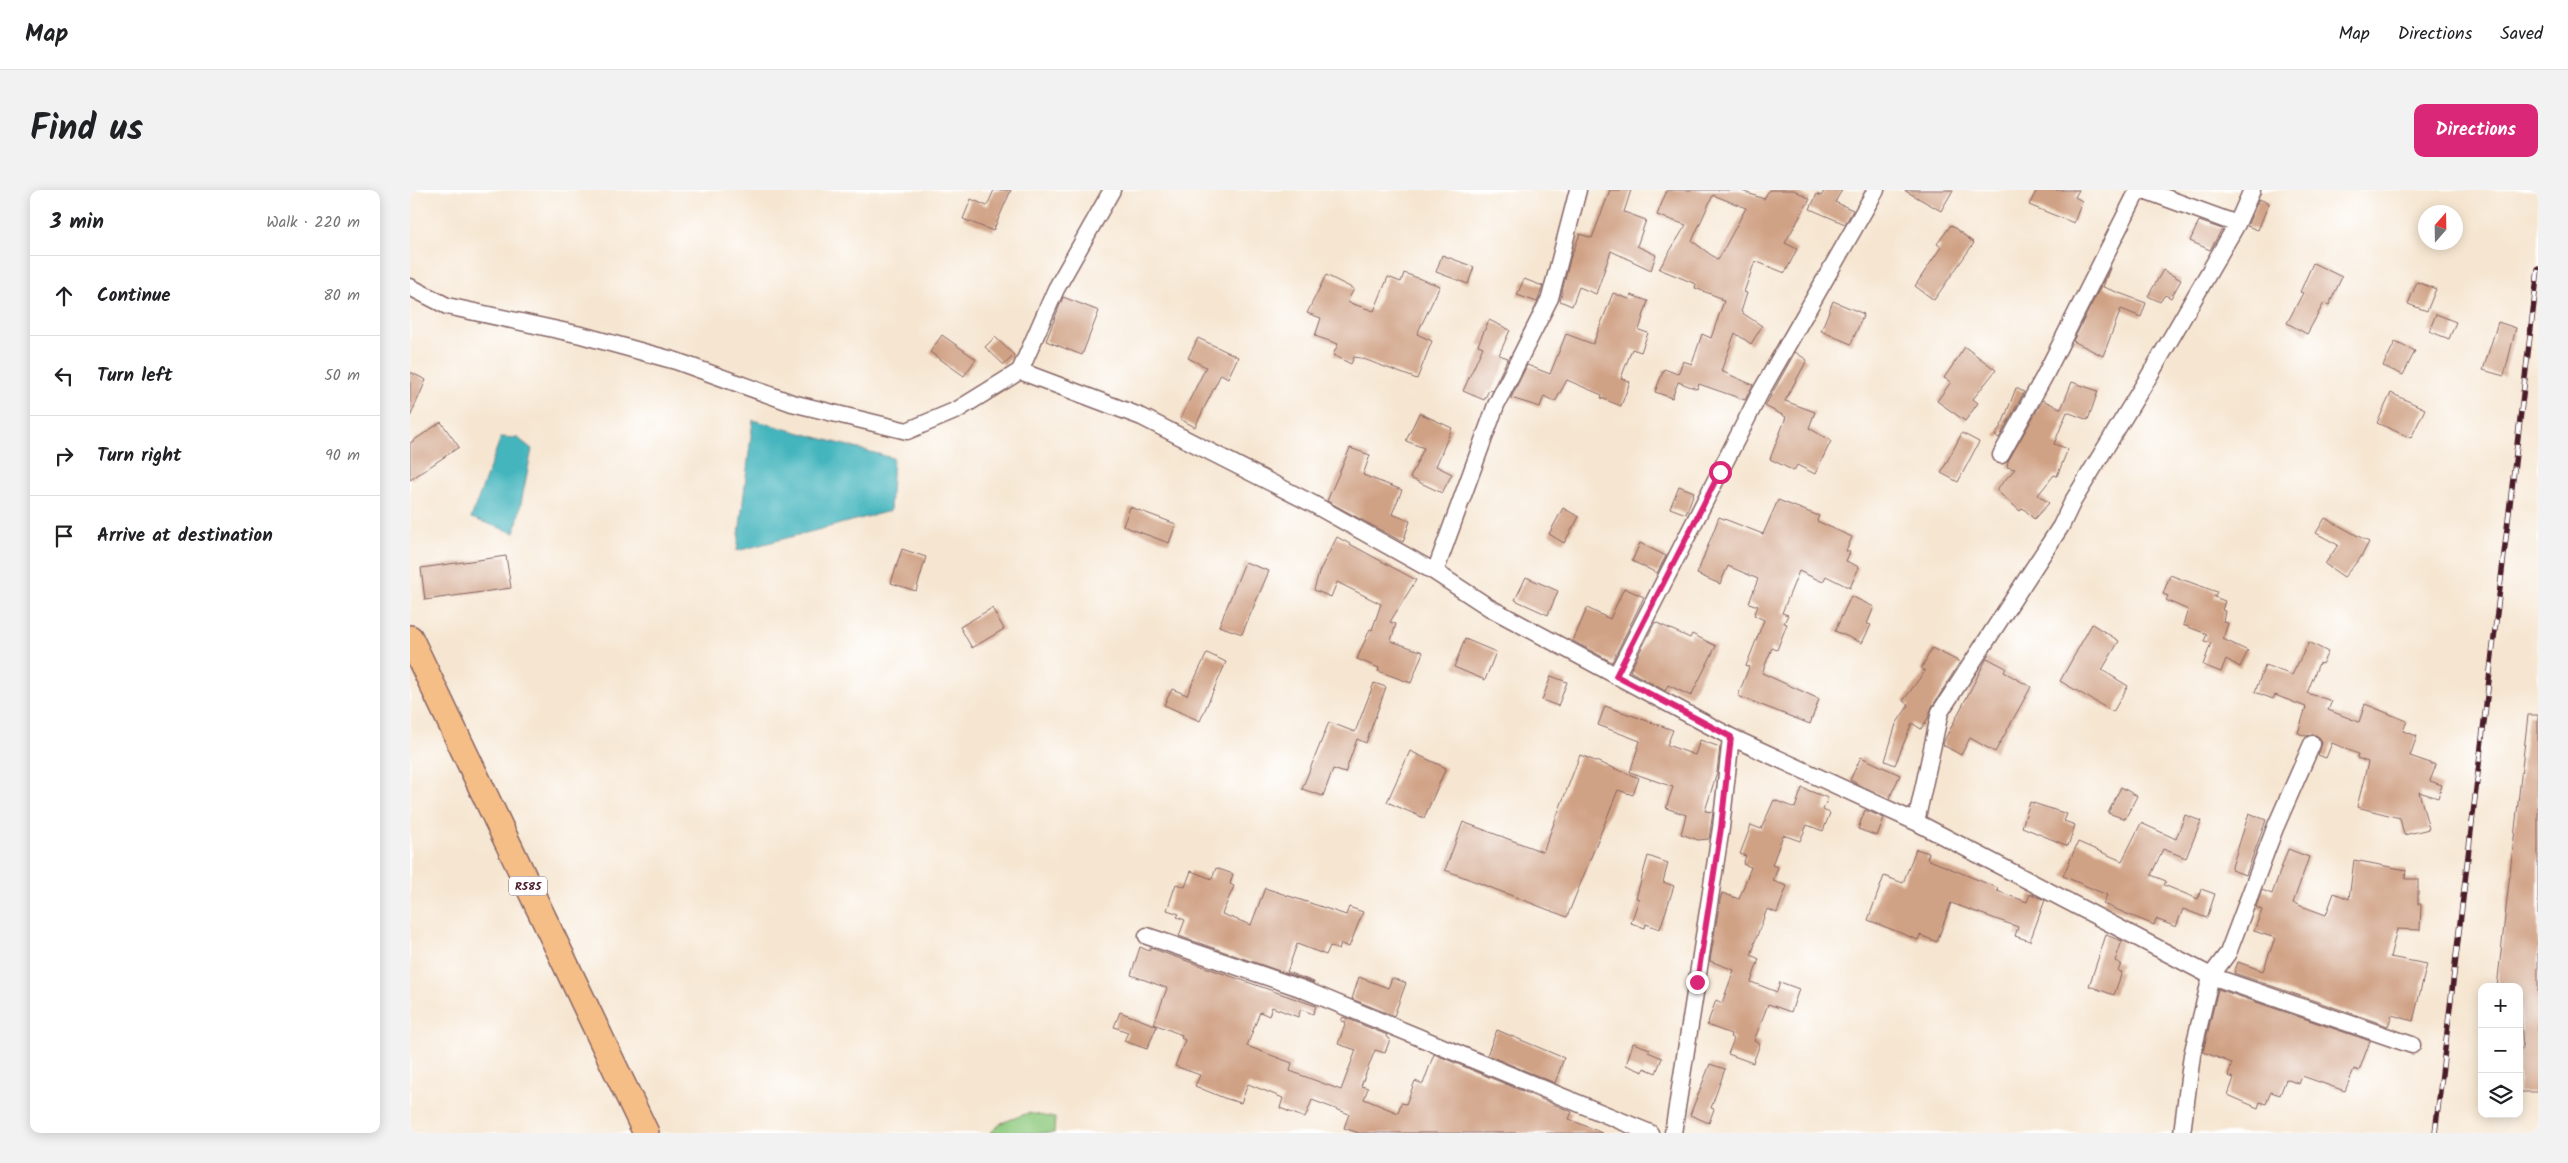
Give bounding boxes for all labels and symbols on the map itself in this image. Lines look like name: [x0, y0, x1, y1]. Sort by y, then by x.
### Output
north arrow: [2418, 205, 2463, 250]
route start: [1709, 461, 1732, 484]
road number: R585: [509, 876, 547, 896]
route end: [1686, 971, 1709, 994]

